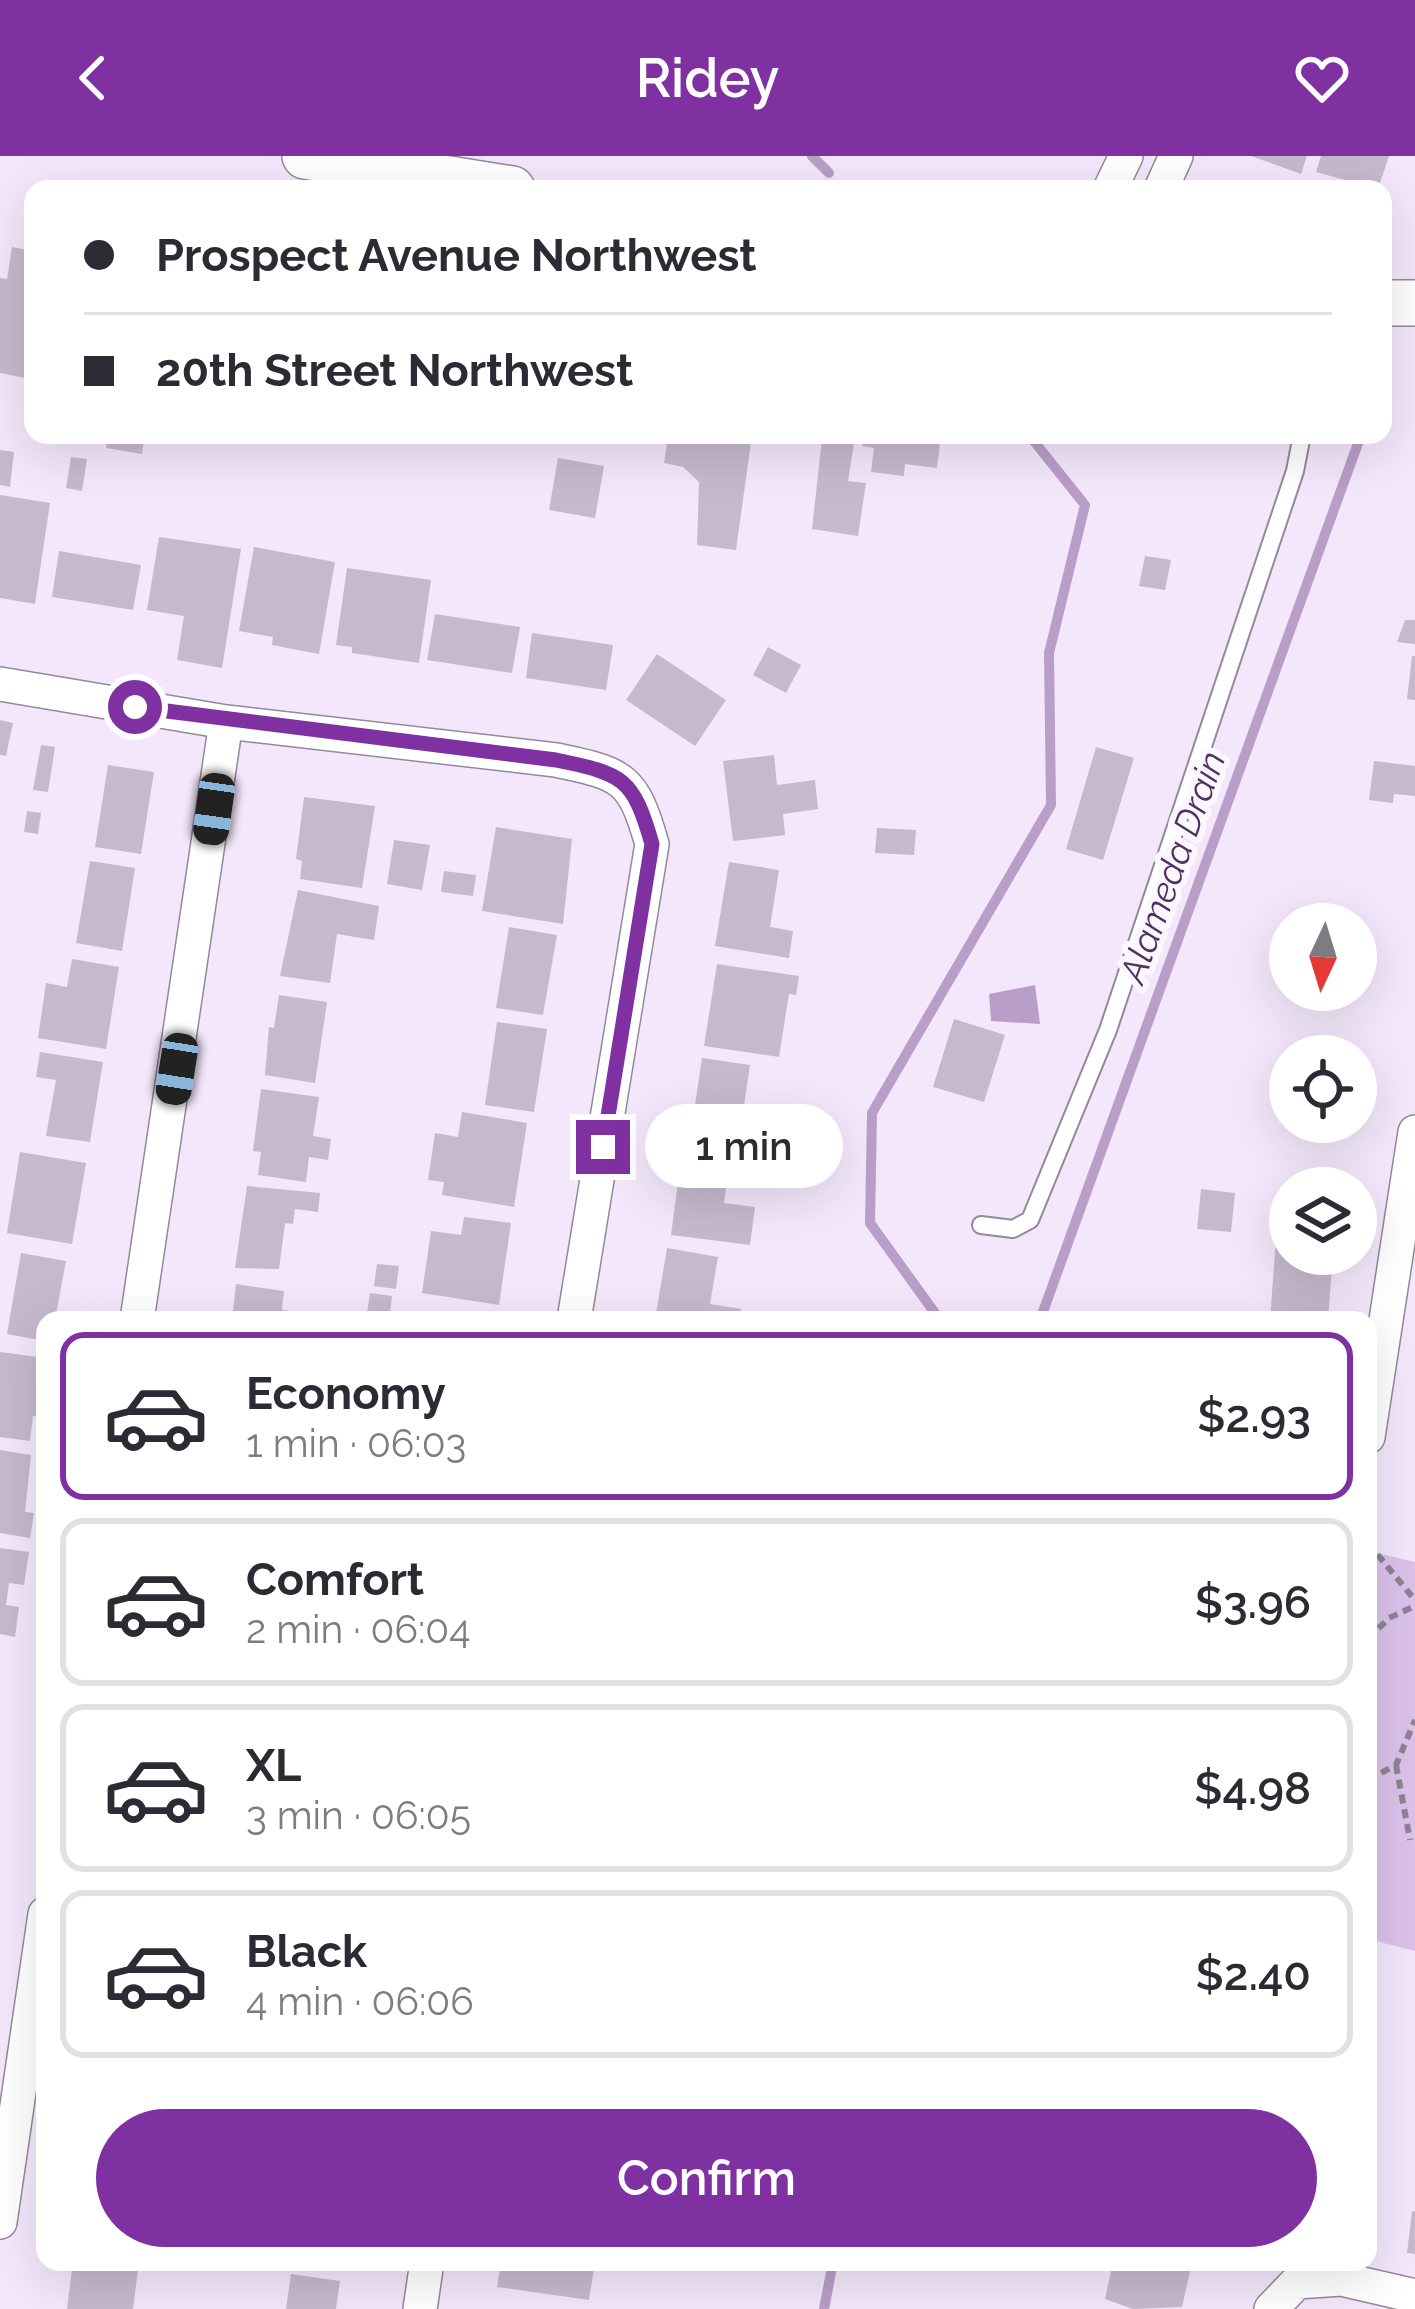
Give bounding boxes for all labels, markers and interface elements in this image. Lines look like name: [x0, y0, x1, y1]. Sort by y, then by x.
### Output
icon: back: [60, 45, 126, 111]
icon: heart: [1289, 45, 1355, 111]
text: Ridey: [636, 46, 779, 110]
text: Prospect Avenue Northwest: [156, 229, 757, 282]
text: 20th Street Northwest: [156, 344, 633, 397]
route start: [108, 680, 162, 734]
water label: Alameda Drain: [1110, 746, 1233, 990]
car: [191, 771, 237, 847]
north arrow: [1269, 903, 1377, 1011]
map controls: [1269, 903, 1377, 1275]
car: [154, 1031, 200, 1107]
button: locate: [1269, 1035, 1377, 1143]
callout: 1 min: [645, 1105, 843, 1189]
route end: [576, 1120, 630, 1174]
text: 1 min: [696, 1123, 792, 1169]
button: layers: [1269, 1167, 1377, 1275]
icon: car: [102, 1362, 210, 1470]
text: Economy: [246, 1367, 446, 1420]
text: $2.93: [1197, 1390, 1311, 1443]
text: 1 min · 06:03: [246, 1420, 466, 1466]
icon: car: [102, 1548, 210, 1656]
text: Comfort: [246, 1553, 424, 1606]
text: $3.96: [1195, 1576, 1311, 1629]
text: 2 min · 06:04: [246, 1606, 470, 1652]
icon: car: [102, 1734, 210, 1842]
text: XL: [246, 1739, 301, 1792]
text: $4.98: [1194, 1762, 1311, 1815]
text: 3 min · 06:05: [246, 1792, 471, 1838]
icon: car: [102, 1920, 210, 2028]
text: Black: [246, 1925, 367, 1978]
text: $2.40: [1195, 1948, 1311, 2001]
text: 4 min · 06:06: [246, 1978, 474, 2024]
button: Confirm: [96, 2109, 1317, 2247]

